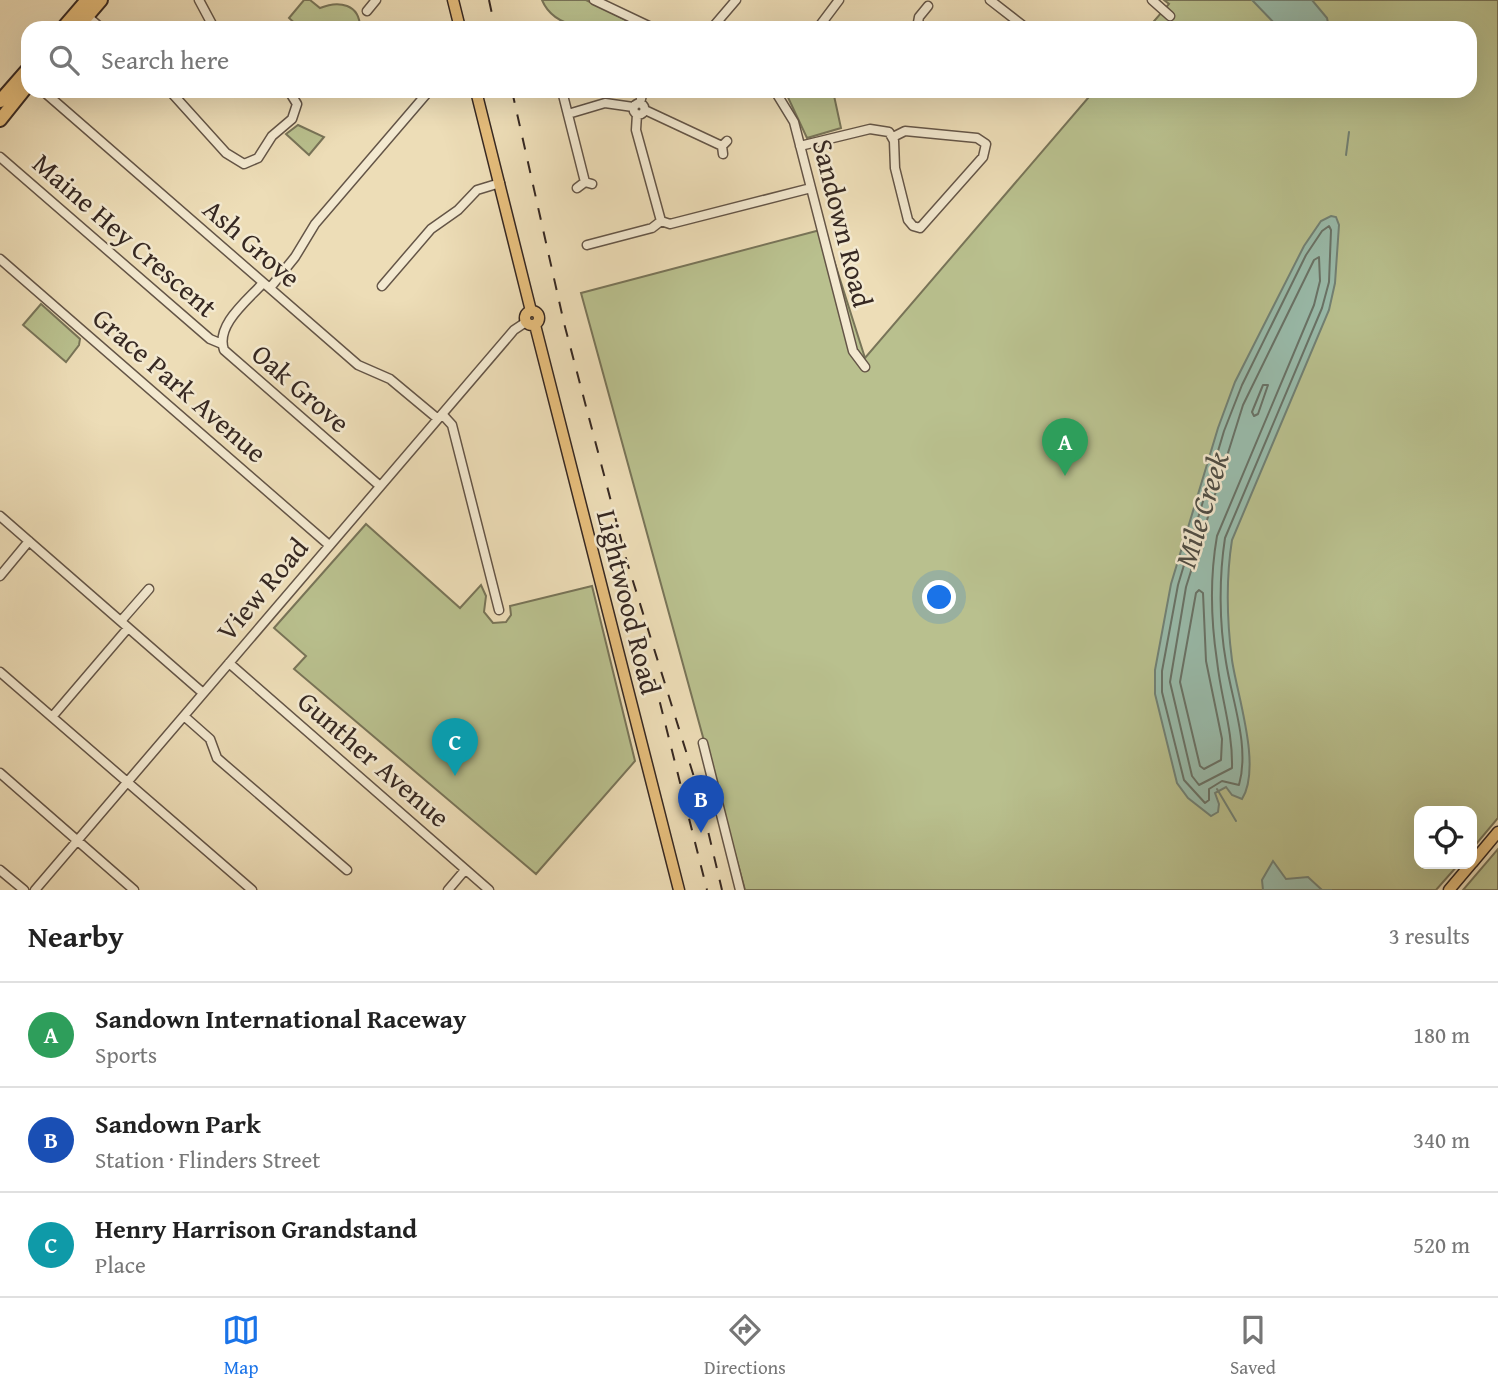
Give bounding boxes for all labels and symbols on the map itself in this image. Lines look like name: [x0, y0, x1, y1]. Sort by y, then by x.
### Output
street label: Sandown Road: [803, 135, 884, 311]
street label: Maine Hey Crescent: [24, 143, 227, 326]
street label: Ash Grove: [194, 189, 310, 297]
street label: Grace Park Avenue: [84, 297, 276, 472]
street label: Oak Grove: [243, 333, 359, 442]
pin: A: [1042, 418, 1088, 476]
water label: Mile Creek: [1163, 446, 1240, 573]
street label: Lightwood Road: [587, 505, 672, 698]
street label: View Road: [206, 528, 317, 649]
your location: [922, 580, 956, 614]
street label: Gunther Avenue: [289, 681, 459, 836]
pin: C: [432, 718, 478, 776]
pin: B: [678, 775, 724, 833]

